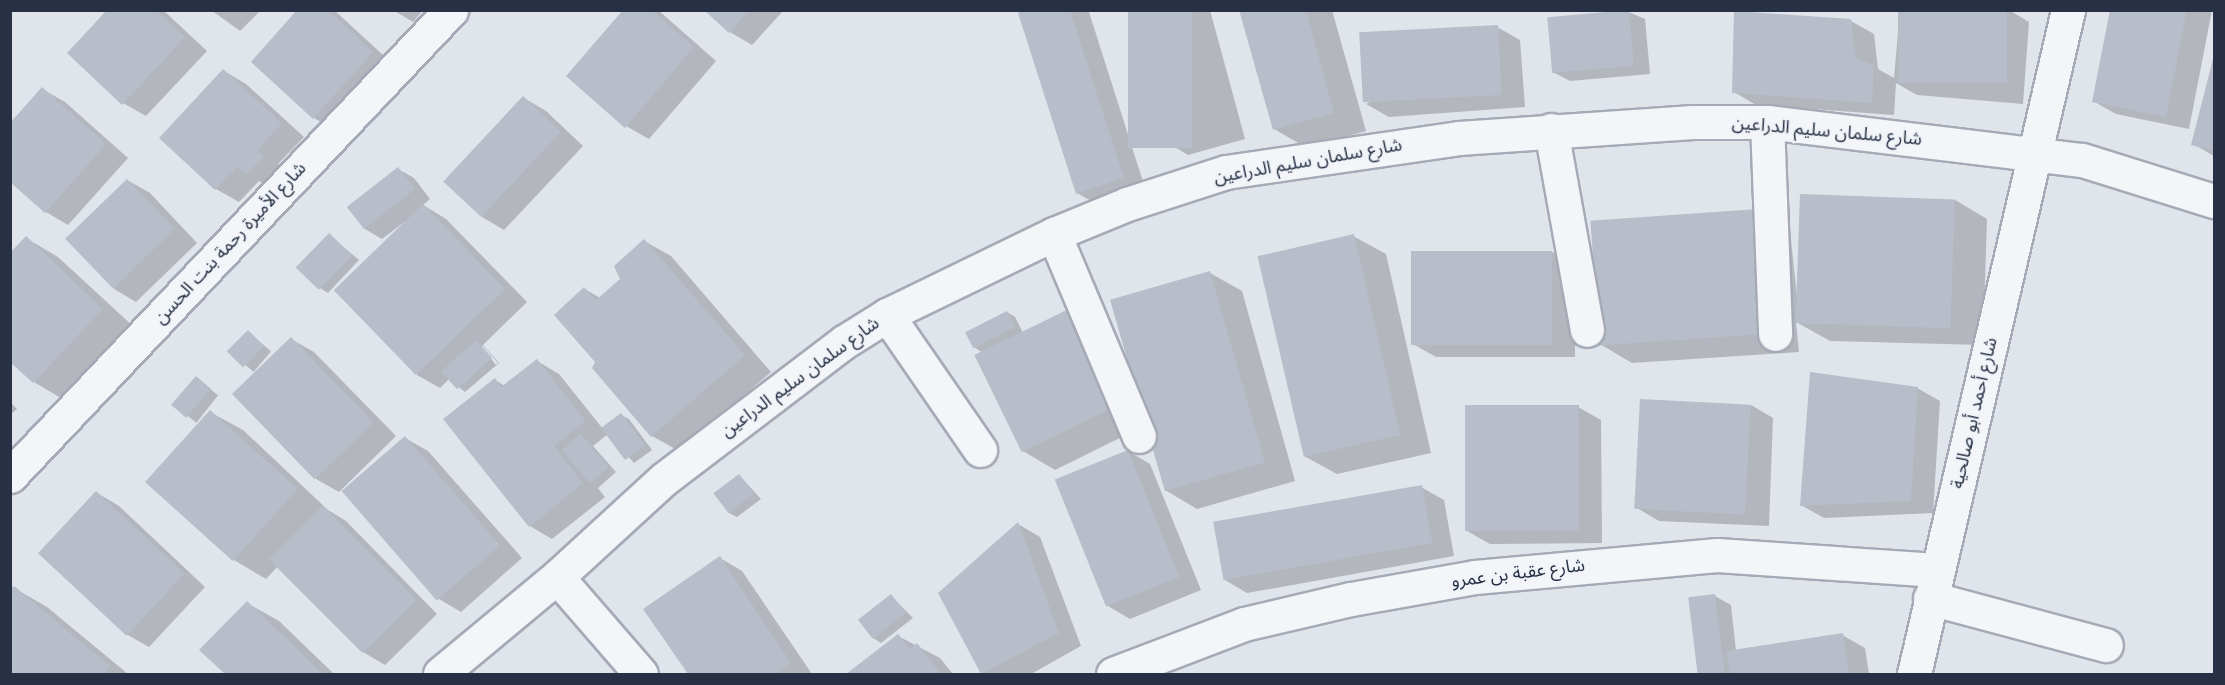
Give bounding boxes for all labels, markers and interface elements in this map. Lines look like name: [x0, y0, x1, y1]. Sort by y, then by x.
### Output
street label: شارع سلمان سليم الدراعين: [1731, 112, 1923, 150]
street label: شارع سلمان سليم الدراعين: [1212, 134, 1404, 188]
street label: شارع الأميرة رحمة بنت الحسن: [149, 158, 311, 328]
street label: شارع سلمان سليم الدراعين: [717, 312, 883, 442]
street label: شارع أحمد أبو صالحية: [1946, 335, 2002, 491]
street label: شارع عقبة بن عمرو: [1450, 554, 1586, 592]

